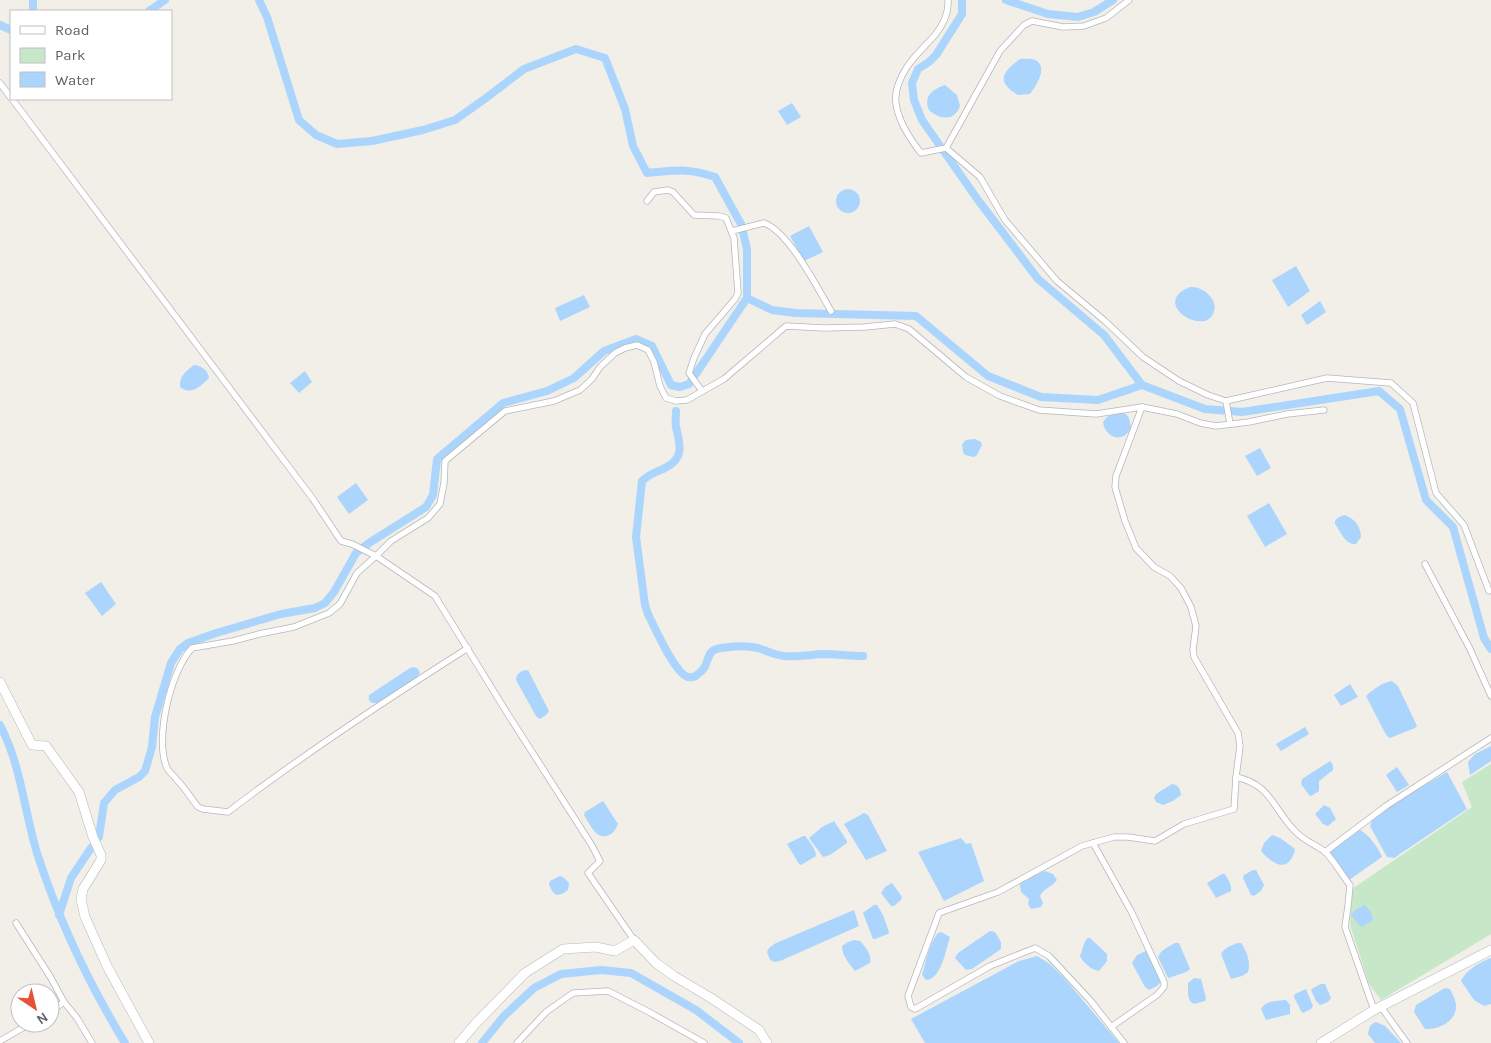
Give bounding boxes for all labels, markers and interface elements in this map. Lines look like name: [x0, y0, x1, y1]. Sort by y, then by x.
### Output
legend: [10, 10, 172, 100]
text: Road: [55, 21, 90, 39]
text: Park: [55, 46, 85, 64]
text: Water: [55, 71, 96, 89]
north arrow: [10, 983, 60, 1033]
text: N: [33, 1008, 51, 1028]

